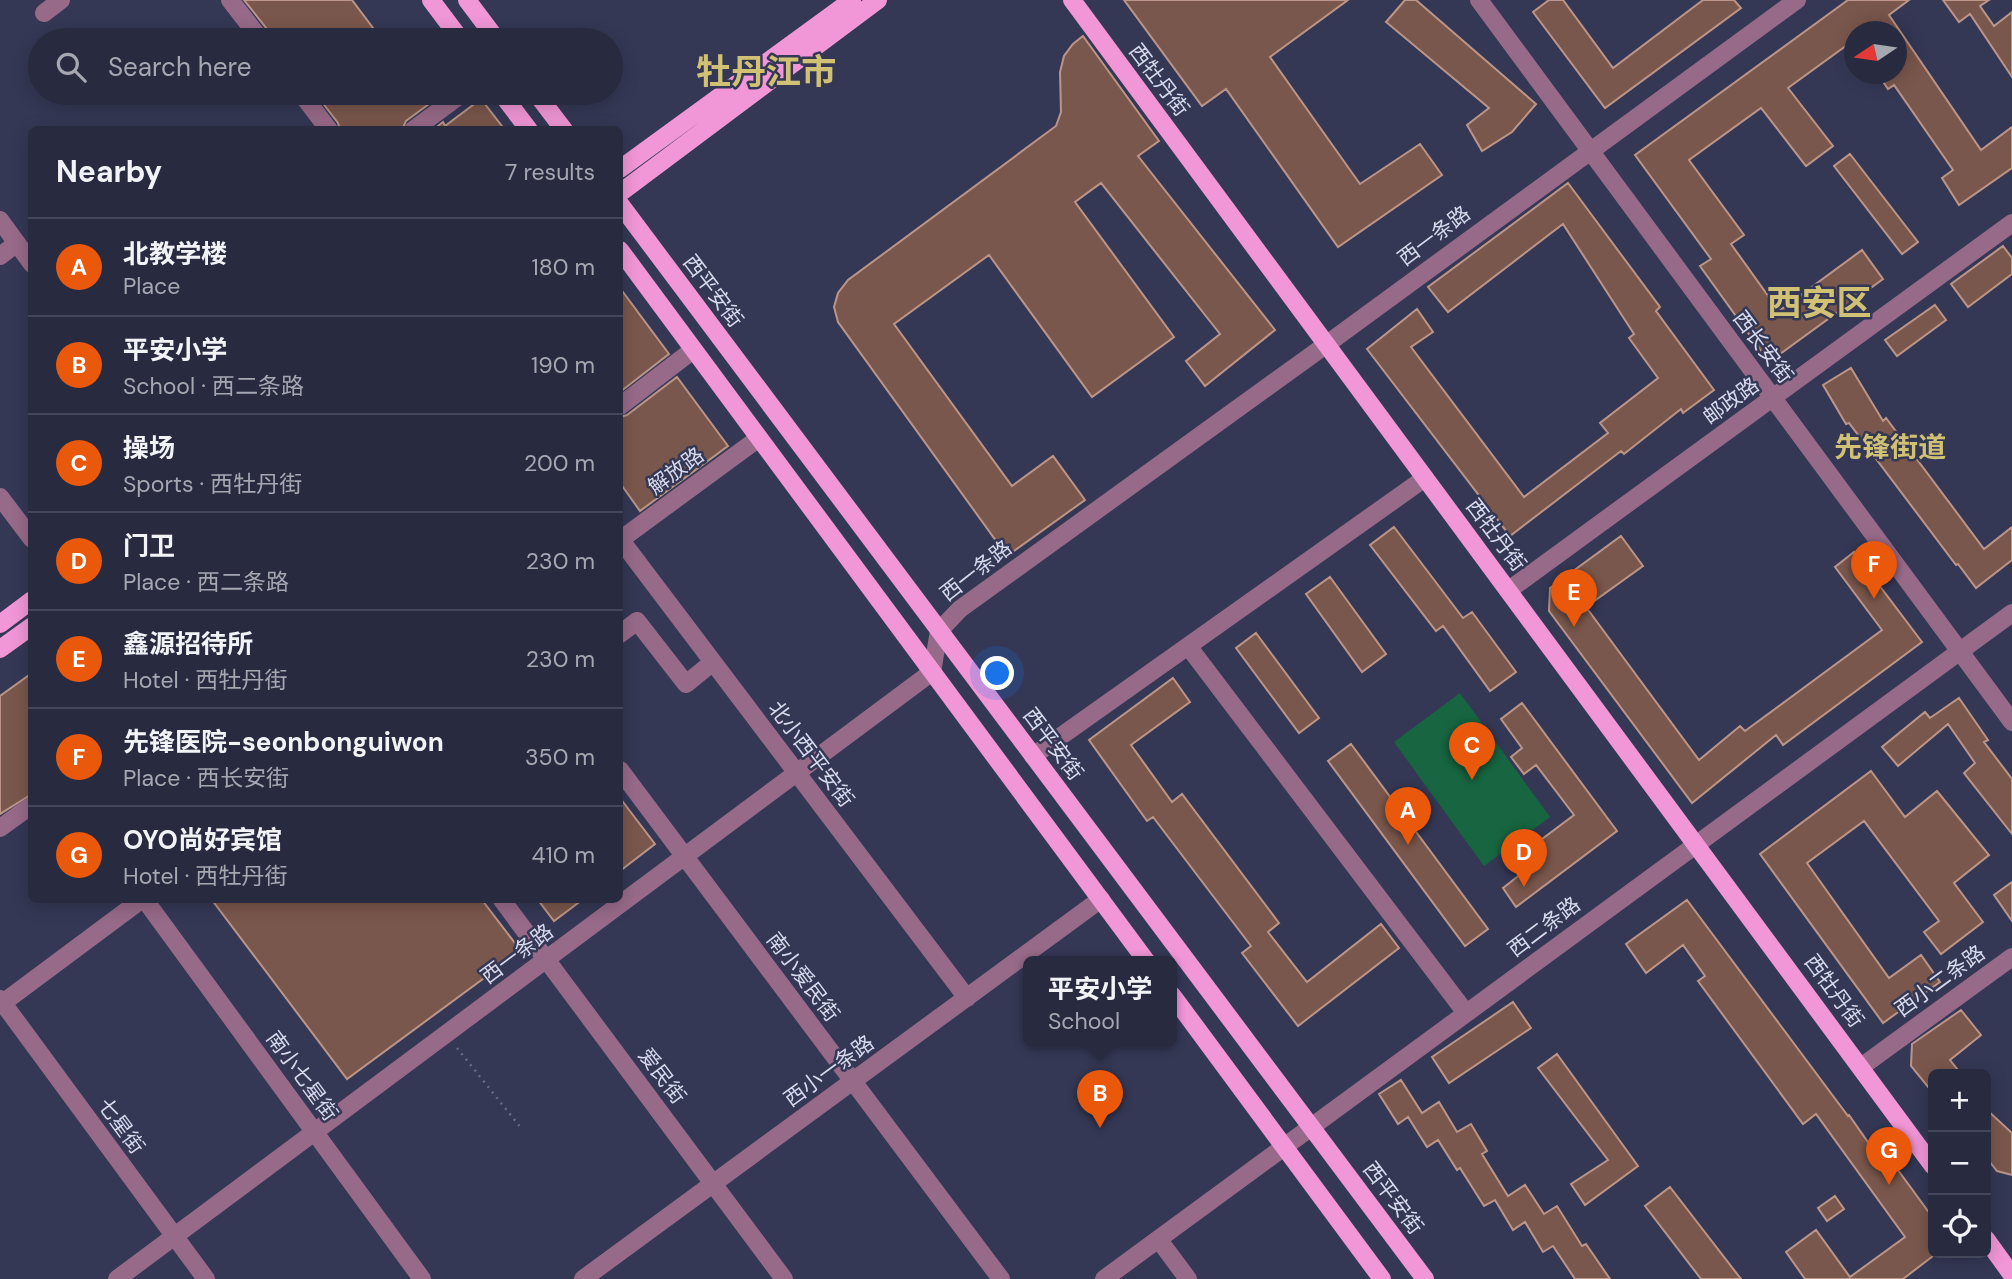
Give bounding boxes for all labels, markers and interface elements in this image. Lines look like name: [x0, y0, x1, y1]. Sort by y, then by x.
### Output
north arrow: [1844, 21, 1907, 84]
search box: [28, 28, 623, 105]
street label: 西牡丹街: [1123, 38, 1195, 122]
icon: search: [52, 48, 90, 86]
district label: 牡丹江市: [696, 49, 836, 95]
text: Search here: [108, 50, 251, 84]
text: Nearby: [56, 152, 162, 191]
text: 7 results: [505, 157, 595, 187]
street label: 西一条路: [1392, 200, 1476, 272]
text: 北教学楼: [123, 237, 227, 271]
street label: 西平安街: [677, 249, 749, 333]
text: A: [71, 252, 87, 282]
text: 180 m: [531, 252, 595, 282]
text: Place: [123, 271, 180, 301]
district label: 西安区: [1766, 280, 1872, 326]
street label: 西长安街: [1727, 305, 1799, 389]
text: 平安小学: [123, 333, 227, 367]
text: B: [72, 350, 86, 380]
text: 190 m: [531, 350, 595, 380]
text: School · 西二条路: [123, 371, 304, 401]
street label: 邮政路: [1697, 371, 1765, 431]
district label: 先锋街道: [1834, 429, 1946, 466]
text: 操场: [123, 431, 175, 465]
street label: 解放路: [642, 441, 710, 501]
text: C: [71, 448, 87, 478]
text: 200 m: [524, 448, 595, 478]
text: Sports · 西牡丹街: [123, 469, 302, 499]
street label: 西牡丹街: [1460, 493, 1532, 577]
text: 门卫: [123, 529, 175, 563]
street label: 西一条路: [934, 534, 1018, 608]
pin: F: [1851, 541, 1897, 599]
text: D: [71, 546, 87, 576]
text: 230 m: [526, 546, 595, 576]
text: Place · 西二条路: [123, 567, 289, 597]
pin: E: [1551, 569, 1597, 627]
text: 鑫源招待所: [123, 627, 253, 661]
text: E: [72, 644, 86, 674]
text: 230 m: [526, 644, 595, 674]
your location: [980, 656, 1014, 690]
text: Hotel · 西牡丹街: [123, 665, 288, 695]
street label: 北小西平安街: [762, 695, 860, 813]
street label: 西平安街: [1017, 702, 1089, 786]
pin: C: [1449, 722, 1495, 780]
text: 先锋医院-seonbonguiwon: [123, 725, 444, 759]
text: F: [73, 742, 85, 772]
text: 350 m: [525, 742, 595, 772]
text: Place · 西长安街: [123, 763, 289, 793]
pin: A: [1385, 787, 1431, 845]
text: OYO尚好宾馆: [123, 823, 282, 857]
pin: D: [1501, 829, 1547, 887]
text: G: [70, 840, 88, 870]
text: 410 m: [532, 840, 595, 870]
text: Hotel · 西牡丹街: [123, 861, 288, 891]
street label: 西二条路: [1502, 891, 1586, 963]
street label: 西一条路: [475, 918, 559, 990]
street label: 南小爱民街: [760, 927, 846, 1027]
street label: 西小二条路: [1889, 939, 1991, 1023]
street label: 西牡丹街: [1798, 949, 1870, 1033]
popup: [1023, 956, 1177, 1047]
text: 平安小学: [1048, 972, 1152, 1006]
text: School: [1048, 1006, 1120, 1036]
street label: 南小七星街: [260, 1025, 344, 1127]
street label: 西小一条路: [778, 1029, 880, 1113]
street label: 爱民街: [632, 1042, 692, 1110]
map controls: [1928, 1069, 1991, 1258]
button: +: [1928, 1069, 1991, 1132]
pin: B: [1077, 1070, 1123, 1128]
street label: 七星街: [91, 1092, 151, 1160]
pin: G: [1866, 1127, 1912, 1185]
button: −: [1928, 1132, 1991, 1195]
street label: 西平安街: [1357, 1156, 1429, 1240]
button: locate: [1928, 1195, 1991, 1258]

